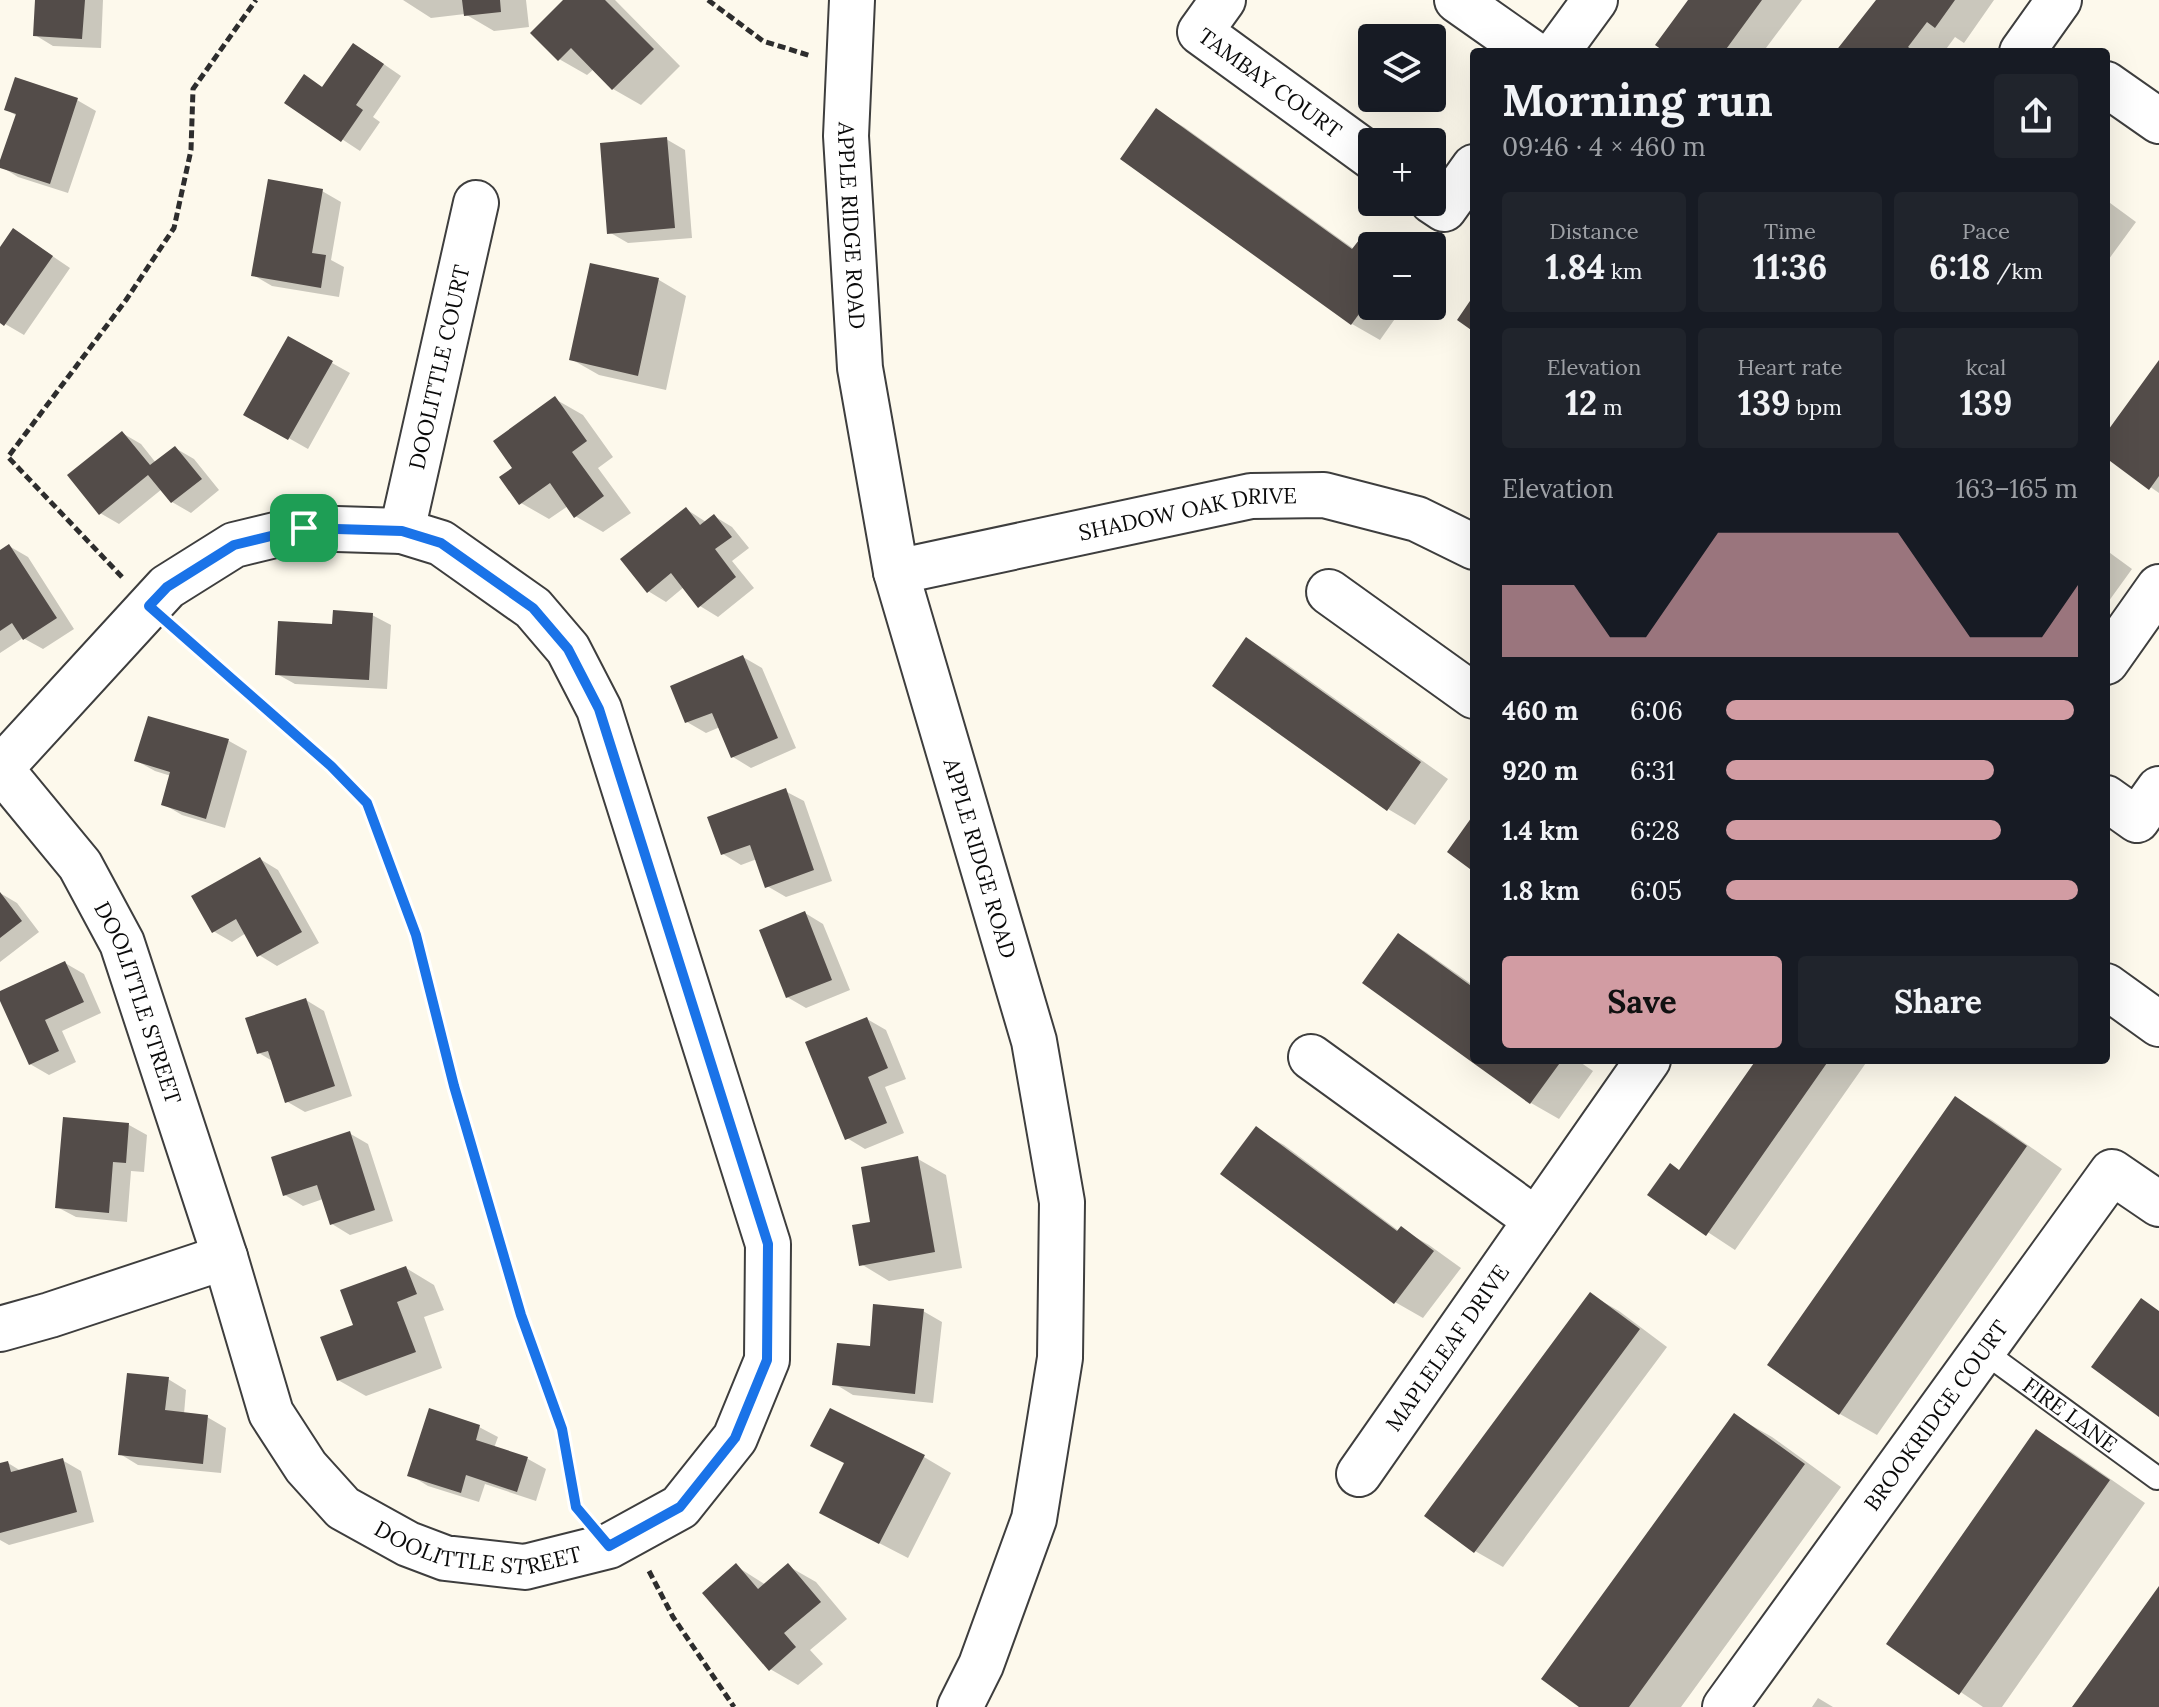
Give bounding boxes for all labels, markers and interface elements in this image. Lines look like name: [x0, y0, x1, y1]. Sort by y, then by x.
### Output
street label: TAMBAY COURT: [1193, 21, 1347, 144]
map controls: [1358, 24, 1446, 320]
button: layers: [1358, 24, 1446, 112]
text: Morning run: [1502, 72, 1773, 128]
button: share: [1994, 74, 2078, 158]
street label: APPLE RIDGE ROAD: [832, 121, 872, 330]
button: +: [1358, 128, 1446, 216]
text: 09:46 · 4 × 460 m: [1502, 130, 1706, 163]
text: Distance: [1549, 217, 1639, 245]
text: Time: [1764, 217, 1816, 245]
text: Pace: [1962, 217, 2010, 245]
button: −: [1358, 232, 1446, 320]
text: 1.84: [1545, 245, 1605, 288]
text: 11:36: [1753, 245, 1827, 288]
text: 6:18: [1929, 245, 1990, 288]
text: km: [1605, 257, 1643, 285]
text: /km: [1990, 257, 2043, 285]
street label: DOOLITTLE COURT: [402, 262, 476, 472]
text: Elevation: [1547, 353, 1641, 381]
text: Heart rate: [1738, 353, 1842, 381]
text: kcal: [1966, 353, 2006, 381]
text: 12: [1565, 381, 1597, 424]
text: 139: [1738, 381, 1791, 424]
text: 139: [1960, 381, 2012, 424]
text: m: [1597, 393, 1623, 421]
text: bpm: [1791, 393, 1842, 421]
text: Elevation: [1502, 472, 1614, 505]
text: 163–165 m: [1956, 472, 2078, 505]
street label: SHADOW OAK DRIVE: [1076, 481, 1297, 547]
pin: [270, 494, 338, 562]
icon: arrive: [282, 506, 326, 550]
text: 460 m: [1502, 694, 1578, 727]
text: 6:06: [1630, 694, 1683, 727]
street label: APPLE RIDGE ROAD: [937, 754, 1023, 962]
text: 920 m: [1502, 754, 1578, 787]
text: 6:31: [1630, 754, 1675, 787]
text: 1.4 km: [1502, 814, 1579, 847]
text: 6:28: [1630, 814, 1680, 847]
text: 1.8 km: [1502, 874, 1580, 907]
text: 6:05: [1630, 874, 1682, 907]
street label: DOOLITTLE STREET: [88, 897, 188, 1107]
button: Save: [1502, 956, 1782, 1048]
button: Share: [1798, 956, 2078, 1048]
street label: MAPLELEAF DRIVE: [1379, 1259, 1515, 1437]
street label: BROOKRIDGE COURT: [1858, 1315, 2014, 1516]
street label: FIRE LANE: [2018, 1371, 2123, 1458]
street label: DOOLITTLE STREET: [370, 1514, 584, 1581]

